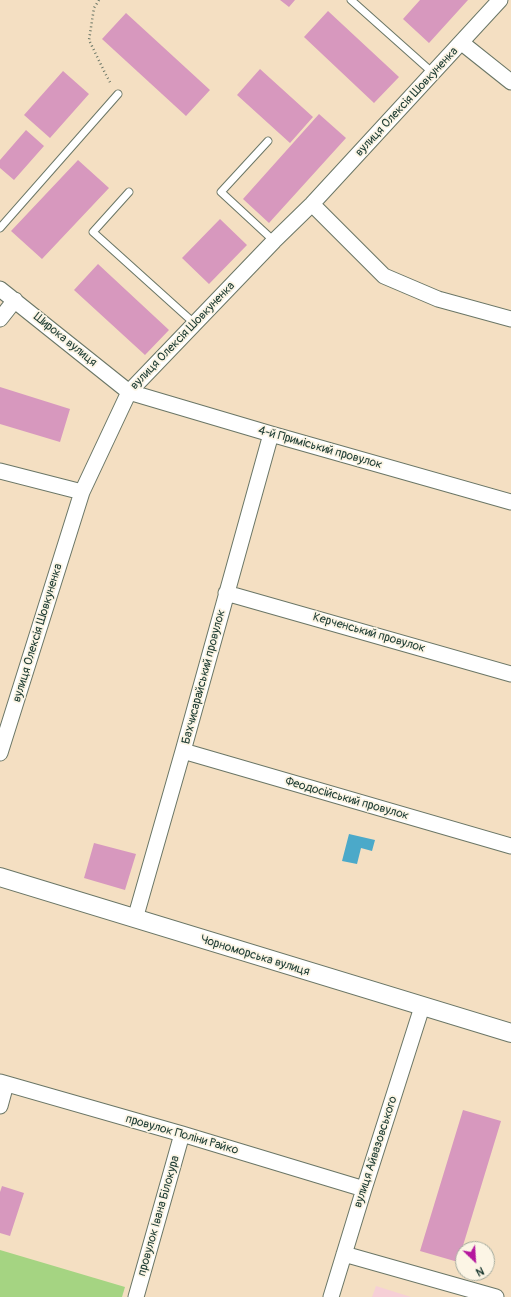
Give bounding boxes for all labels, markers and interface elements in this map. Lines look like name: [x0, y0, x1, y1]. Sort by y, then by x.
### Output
street label: вулиця Олексія Шовкуненка: [353, 44, 461, 160]
street label: вулиця Олексія Шовкуненка: [128, 279, 238, 393]
street label: Широка вулиця: [30, 310, 100, 370]
street label: 4-й Приміський провулок: [256, 423, 384, 473]
street label: вулиця Олексія Шовкуненка: [10, 562, 66, 704]
street label: Бахчисарайський провулок: [179, 608, 229, 746]
street label: Керченський провулок: [311, 610, 427, 656]
street label: Феодосійський провулок: [284, 774, 410, 824]
street label: Чорноморська вулиця: [199, 933, 311, 979]
street label: вулиця Айвазовського: [351, 1094, 401, 1210]
street label: провулок Поліни Райко: [124, 1112, 240, 1158]
street label: провулок Івана Білокура: [135, 1154, 183, 1278]
north arrow: [455, 1241, 495, 1281]
text: N: [474, 1264, 486, 1279]

